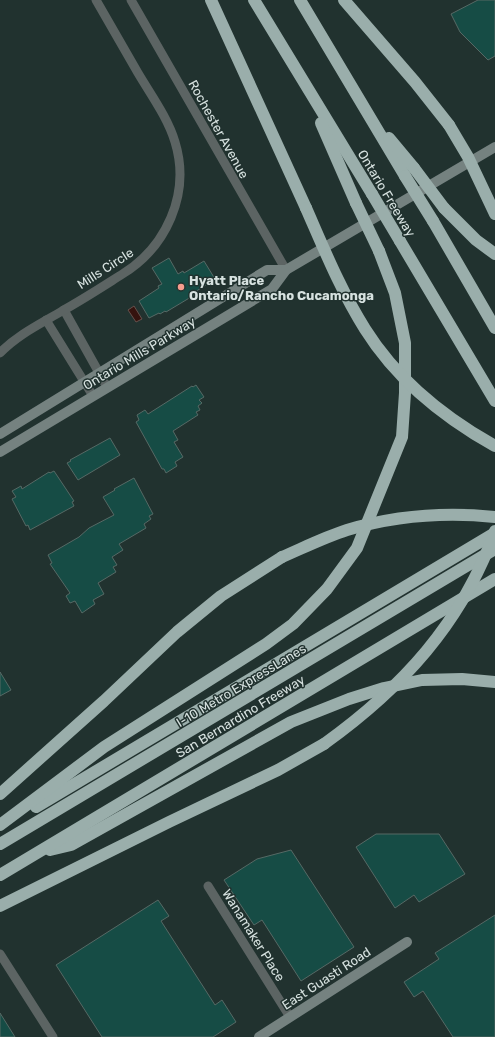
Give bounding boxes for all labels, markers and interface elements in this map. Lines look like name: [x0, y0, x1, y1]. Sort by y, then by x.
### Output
street label: Rochester Avenue: [185, 77, 252, 181]
street label: Ontario Freeway: [355, 147, 418, 239]
street label: Mills Circle: [74, 245, 136, 292]
place label: Hyatt Place Ontario/Rancho Cucamonga: [189, 273, 374, 303]
marker: Hyatt Place Ontario/Rancho Cucamonga: [176, 282, 186, 292]
street label: Ontario Mills Parkway: [80, 314, 198, 393]
street label: I-10 Metro ExpressLanes: [174, 641, 309, 730]
street label: San Bernardino Freeway: [173, 672, 307, 761]
street label: Wanamaker Place: [219, 886, 288, 984]
street label: East Guasti Road: [279, 944, 373, 1013]

